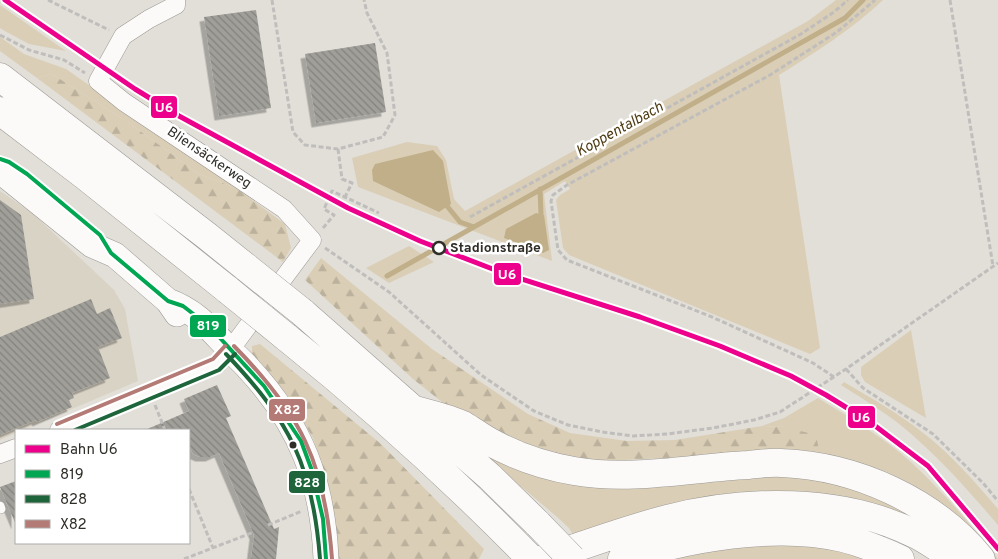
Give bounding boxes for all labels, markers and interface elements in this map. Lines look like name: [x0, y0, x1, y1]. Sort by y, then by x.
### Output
line badge: U6: [150, 95, 178, 119]
water label: Koppentalbach: [573, 98, 667, 162]
text: U6: [155, 100, 173, 117]
street label: Bliensäckerweg: [163, 123, 255, 193]
place label: Stadionstraße: [450, 240, 541, 257]
marker: Stadionstraße: [432, 241, 446, 255]
line badge: U6: [493, 262, 522, 286]
text: U6: [498, 267, 516, 284]
line badge: 819: [189, 314, 227, 338]
text: 819: [197, 318, 219, 335]
line badge: X82: [268, 398, 306, 422]
text: X82: [274, 402, 300, 419]
line badge: U6: [847, 405, 876, 429]
text: U6: [852, 410, 870, 427]
legend: [15, 429, 190, 544]
unlabelled marker: [288, 440, 298, 450]
text: Bahn U6: [60, 441, 118, 460]
text: 819: [60, 466, 84, 485]
line badge: 828: [288, 470, 326, 494]
text: 828: [294, 475, 320, 492]
text: 828: [60, 491, 87, 510]
text: X82: [60, 516, 87, 535]

